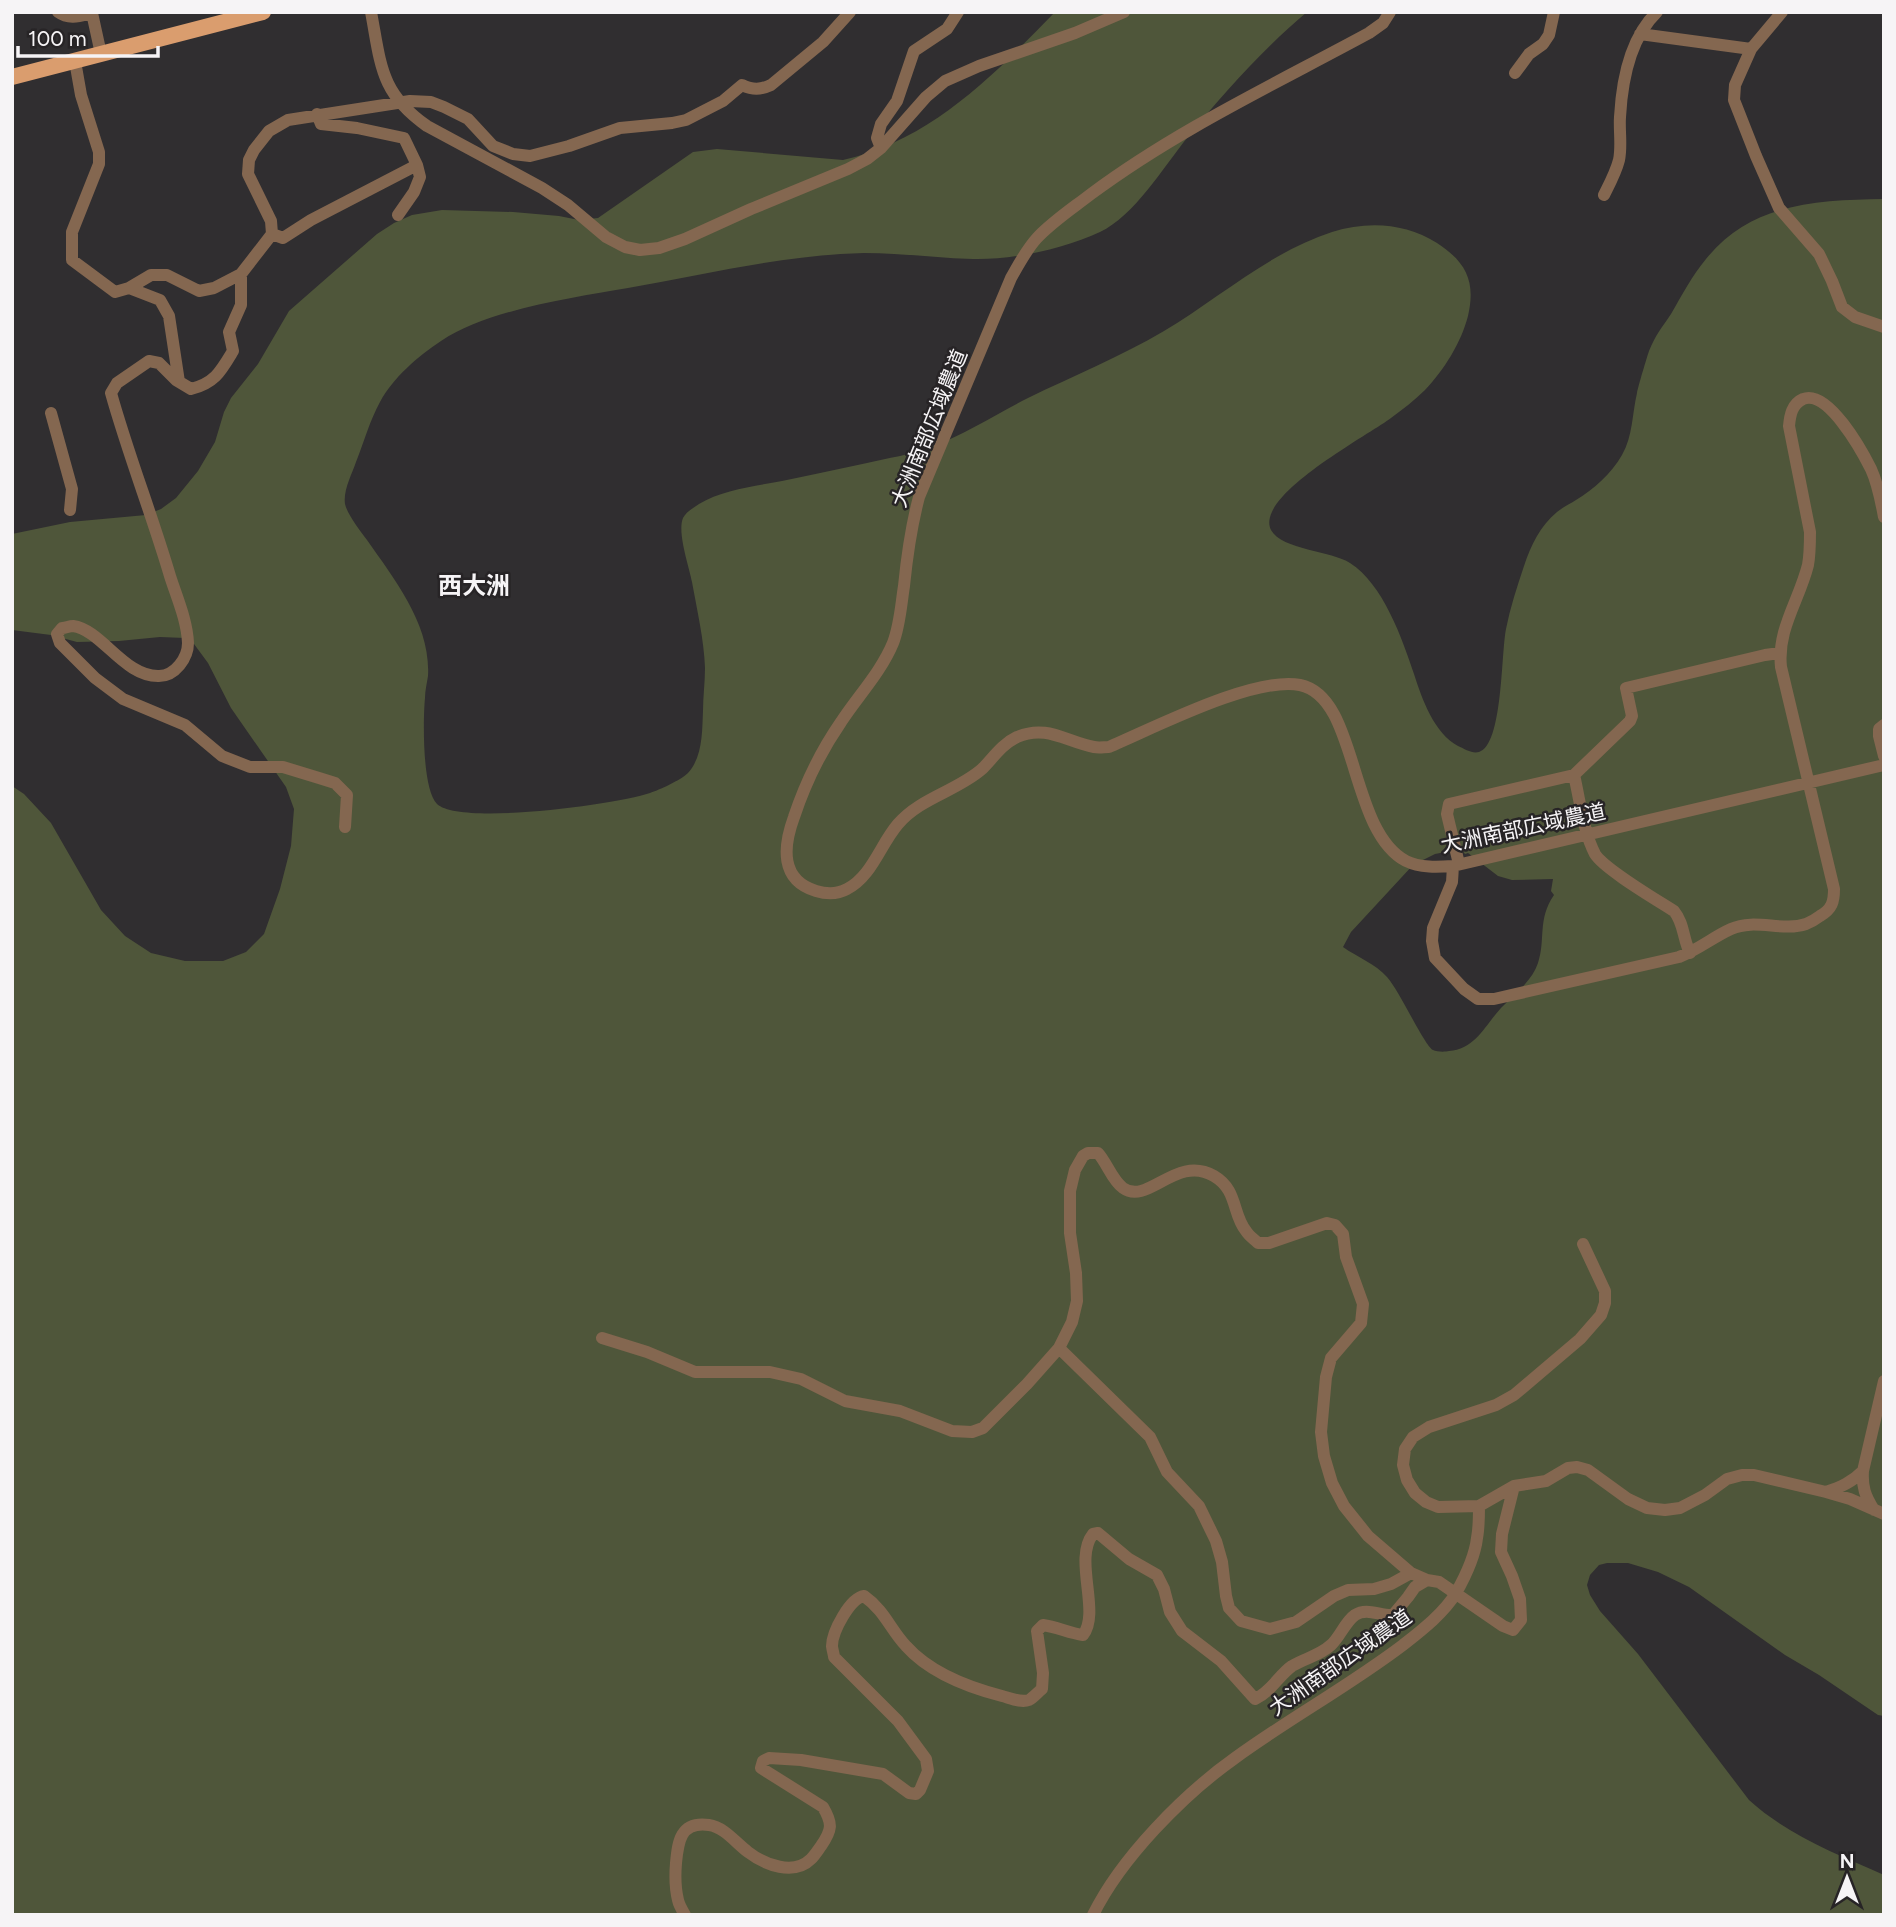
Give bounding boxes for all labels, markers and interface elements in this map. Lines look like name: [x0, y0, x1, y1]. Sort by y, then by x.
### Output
scale bar: [18, 14, 158, 58]
text: 100 m: [28, 26, 87, 51]
street label: 大洲南部広域農道: [886, 345, 972, 511]
district label: 西大洲: [438, 571, 510, 600]
street label: 大洲南部広域農道: [1438, 798, 1608, 858]
street label: 大洲南部広域農道: [1264, 1604, 1416, 1720]
north arrow: [1812, 1843, 1882, 1913]
text: N: [1840, 1850, 1854, 1873]

